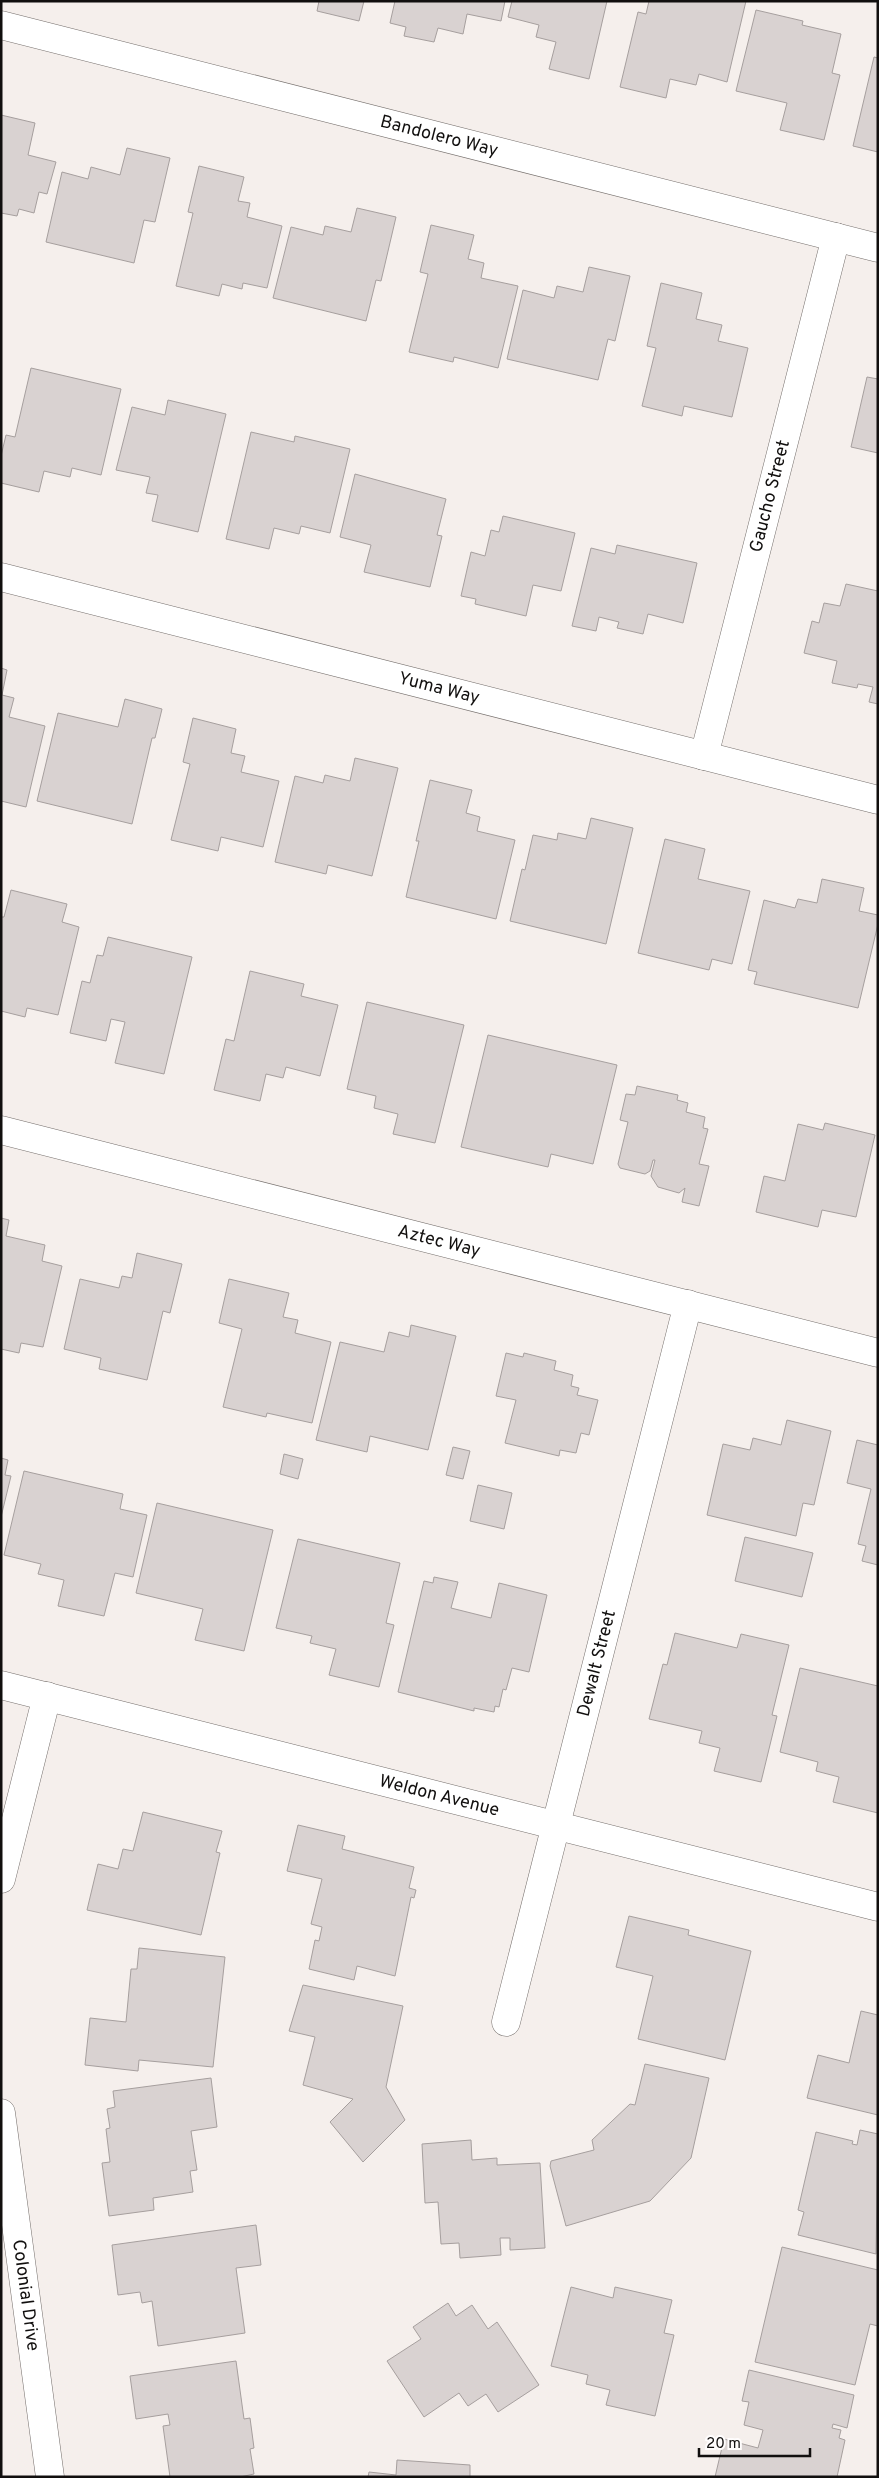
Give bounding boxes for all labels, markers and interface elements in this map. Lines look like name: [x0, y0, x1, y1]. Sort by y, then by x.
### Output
street label: Bandolero Way: [378, 110, 501, 162]
street label: Gaucho Street: [745, 438, 795, 555]
street label: Yuma Way: [396, 667, 482, 710]
street label: Aztec Way: [395, 1220, 483, 1263]
street label: Dewalt Street: [572, 1608, 621, 1719]
street label: Weldon Avenue: [377, 1770, 502, 1822]
street label: Colonial Drive: [7, 2238, 44, 2353]
scale bar: [699, 2426, 810, 2458]
text: 20 m: [706, 2435, 741, 2454]

